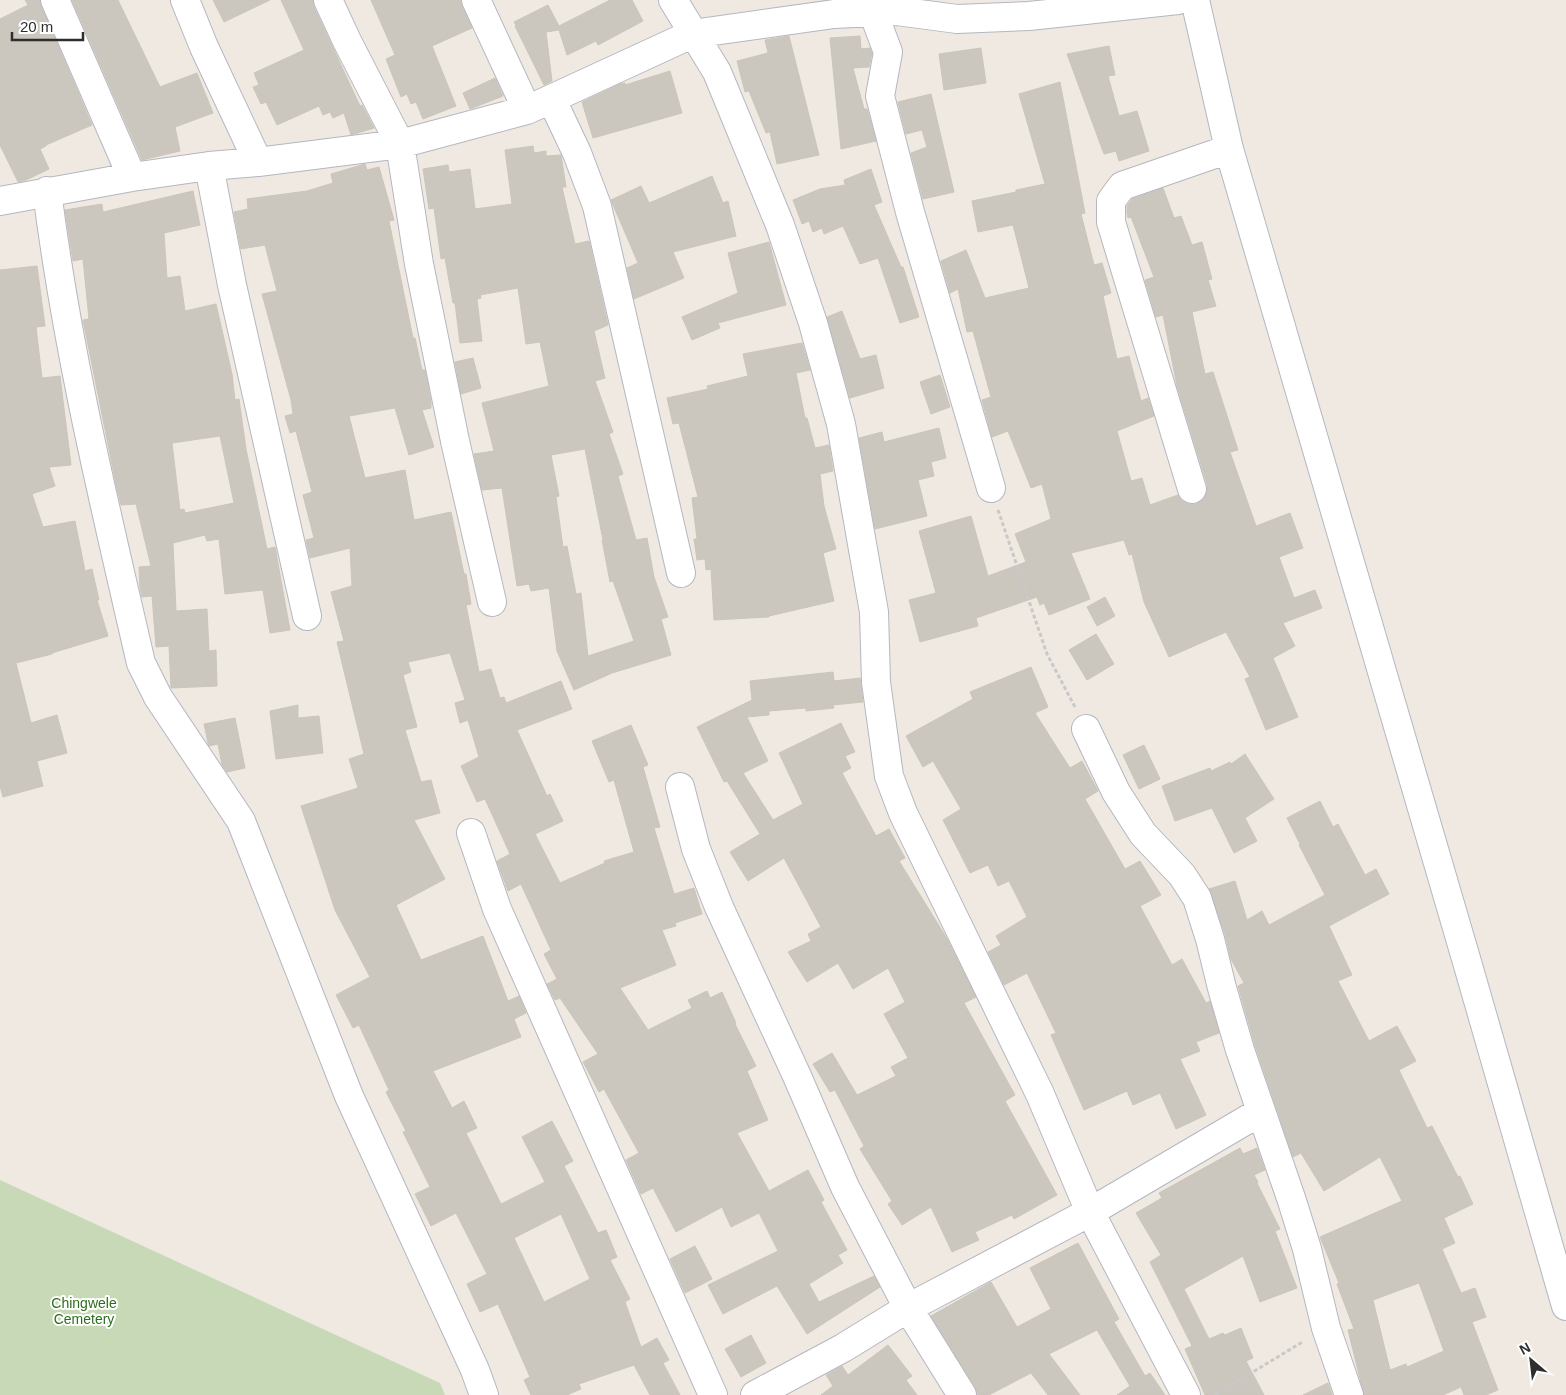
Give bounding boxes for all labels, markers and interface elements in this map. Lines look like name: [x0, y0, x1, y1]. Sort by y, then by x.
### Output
scale bar: [12, 10, 84, 42]
text: 20 m: [20, 18, 53, 35]
park label: Chingwele Cemetery: [51, 1295, 117, 1327]
north arrow: [1506, 1335, 1556, 1385]
text: N: [1517, 1339, 1533, 1358]

